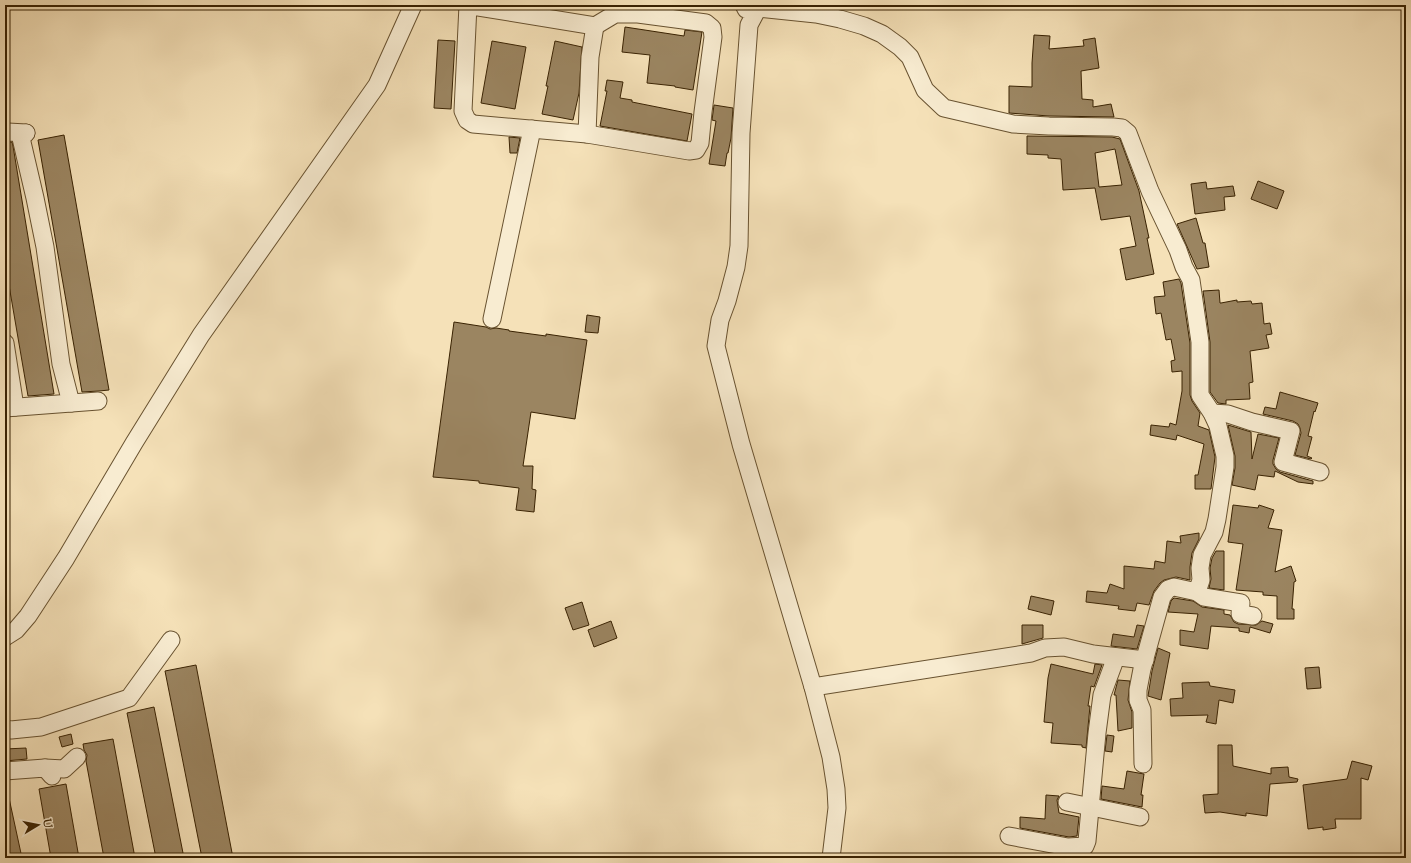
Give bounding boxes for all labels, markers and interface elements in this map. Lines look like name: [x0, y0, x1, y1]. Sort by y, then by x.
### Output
north arrow: [18, 805, 58, 845]
text: U: [38, 817, 56, 829]

